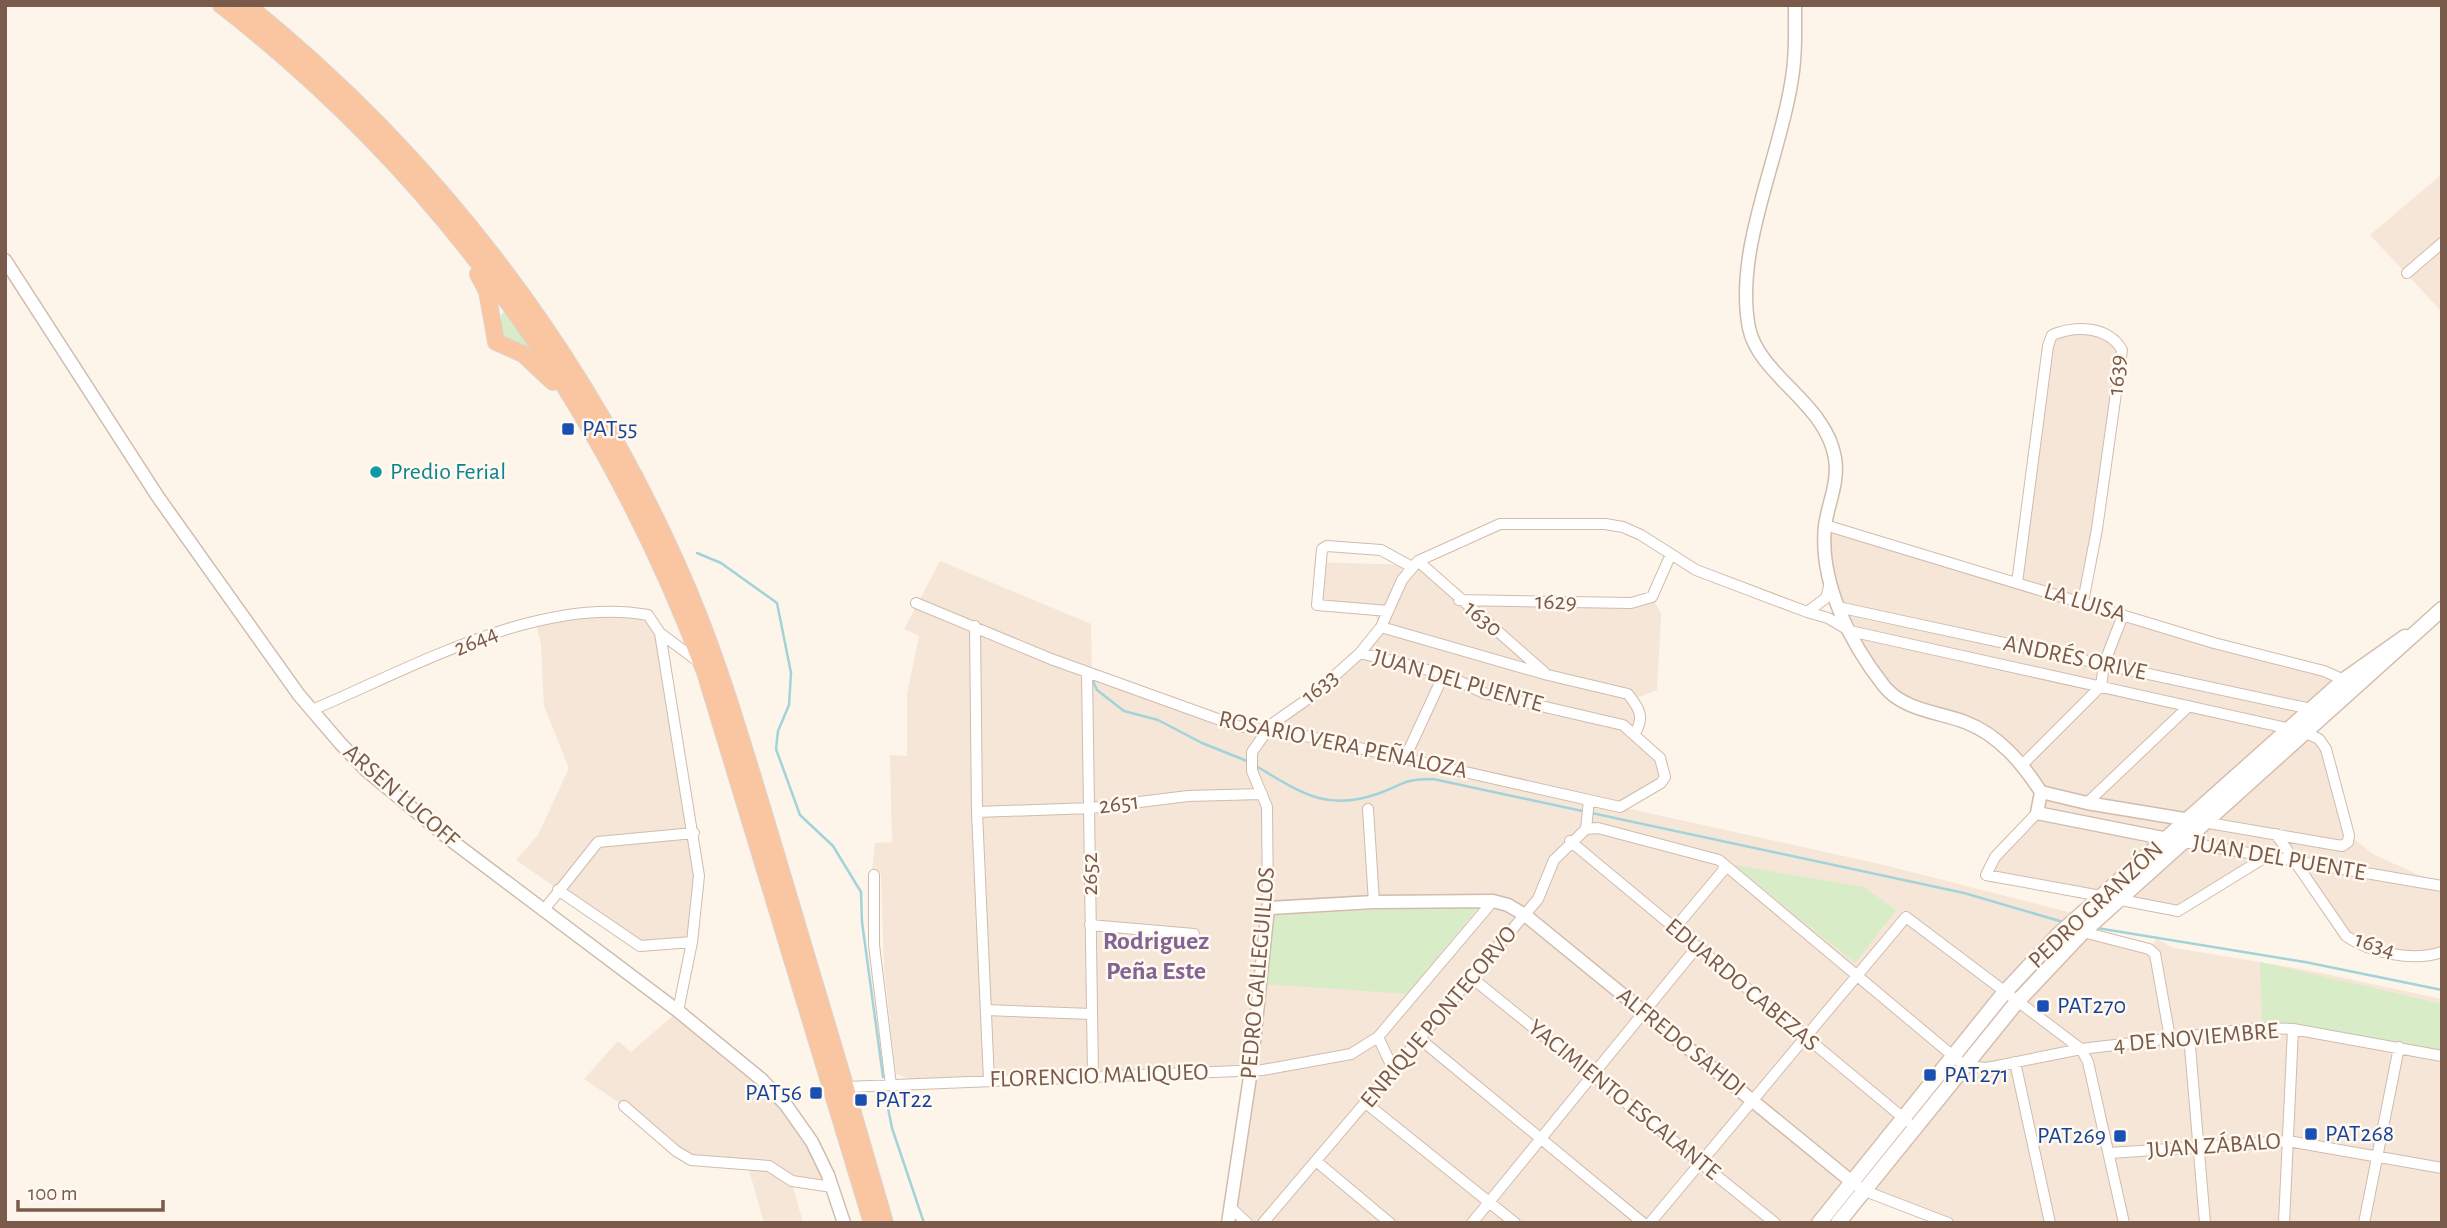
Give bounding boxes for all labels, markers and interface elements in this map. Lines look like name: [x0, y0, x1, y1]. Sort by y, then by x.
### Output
street label: 1639: [2104, 354, 2130, 396]
place label: PAT55: [582, 417, 638, 441]
marker: PAT55: [560, 421, 576, 437]
place label: Predio Ferial: [390, 460, 506, 484]
marker: Predio Ferial: [368, 464, 384, 480]
street label: LA LUISA: [2041, 579, 2129, 627]
street label: 1629: [1535, 590, 1577, 614]
street label: 1630: [1459, 596, 1507, 642]
street label: 2644: [450, 621, 502, 661]
street label: ANDRÉS ORIVE: [2001, 629, 2150, 685]
street label: JUAN DEL PUENTE: [1370, 645, 1546, 717]
street label: 1633: [1297, 665, 1343, 709]
street label: ROSARIO VERA PEÑALOZA: [1216, 705, 1470, 783]
street label: ARSEN LUCOFF: [339, 740, 464, 853]
street label: 2651: [1097, 790, 1141, 818]
street label: JUAN DEL PUENTE: [2190, 831, 2368, 885]
street label: PEDRO GRANZÓN: [2023, 835, 2168, 973]
street label: 2652: [1078, 852, 1102, 896]
street label: PEDRO GALLEGUILLOS: [1237, 866, 1279, 1080]
street label: EDUARDO CABEZAS: [1661, 914, 1823, 1056]
street label: ENRIQUE PONTECORVO: [1356, 922, 1522, 1112]
street label: 1634: [2352, 927, 2398, 963]
district label: Rodriguez Peña Este: [1103, 928, 1209, 984]
street label: ALFREDO SAHDI: [1612, 983, 1750, 1101]
place label: PAT270: [2057, 994, 2126, 1018]
marker: PAT270: [2035, 998, 2051, 1014]
street label: YACIMIENTO ESCALANTE: [1523, 1015, 1725, 1185]
street label: 4 DE NOVIEMBRE: [2112, 1019, 2280, 1057]
street label: FLORENCIO MALIQUEO: [989, 1060, 1209, 1092]
place label: PAT271: [1944, 1063, 2009, 1087]
marker: PAT271: [1922, 1067, 1938, 1083]
place label: PAT56: [745, 1081, 802, 1105]
marker: PAT56: [808, 1085, 824, 1101]
place label: PAT22: [875, 1088, 933, 1112]
marker: PAT22: [853, 1092, 869, 1108]
place label: PAT268: [2325, 1122, 2394, 1146]
place label: PAT269: [2037, 1124, 2106, 1148]
marker: PAT268: [2303, 1126, 2319, 1142]
street label: JUAN ZÁBALO: [2146, 1127, 2282, 1163]
marker: PAT269: [2112, 1128, 2128, 1144]
scale bar: [18, 1168, 163, 1212]
text: 100 m: [28, 1183, 78, 1204]

